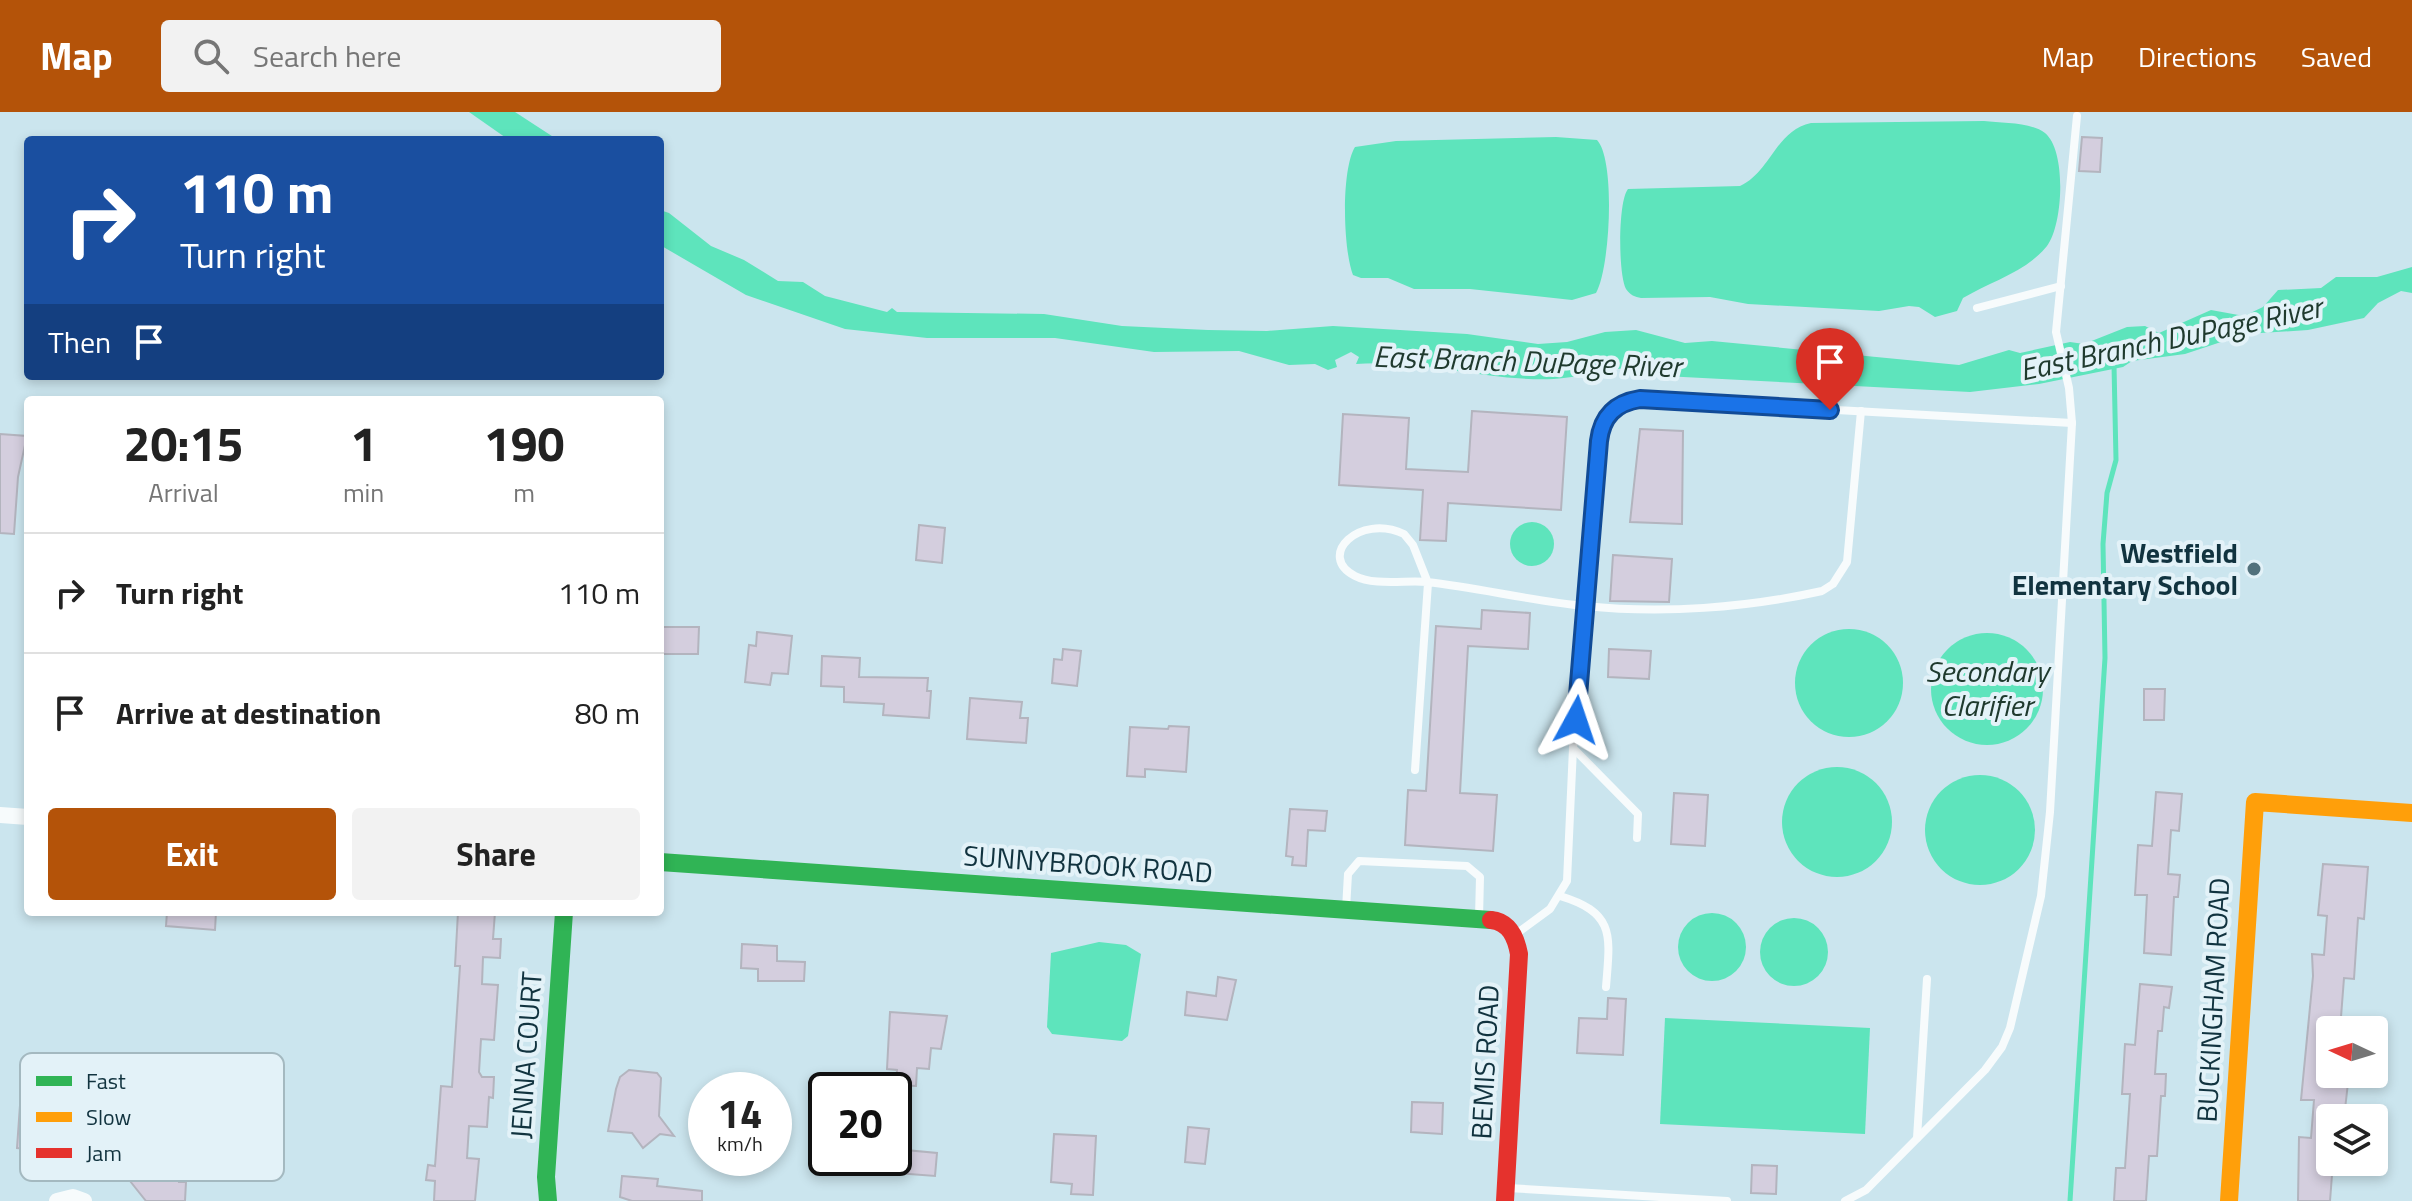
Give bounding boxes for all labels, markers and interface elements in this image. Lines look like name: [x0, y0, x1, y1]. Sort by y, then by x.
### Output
search box: [161, 20, 721, 92]
text: Map: [40, 27, 113, 85]
text: Search here: [253, 33, 402, 79]
icon: search: [189, 34, 233, 78]
text: Map: [2042, 35, 2094, 78]
text: Directions: [2138, 35, 2257, 78]
text: Saved: [2301, 35, 2372, 78]
text: 110 m: [180, 150, 333, 235]
icon: right: [48, 168, 152, 272]
text: Turn right: [180, 227, 325, 282]
water label: East Branch DuPage River: [2016, 283, 2329, 393]
text: Then: [48, 319, 111, 365]
icon: arrive: [127, 320, 171, 364]
pin: [1796, 328, 1864, 410]
water label: East Branch DuPage River: [1372, 333, 1685, 389]
icon: arrive: [1808, 340, 1852, 384]
text: 20:15: [124, 407, 243, 480]
text: 1: [350, 407, 377, 480]
text: 190: [484, 407, 564, 480]
text: Arrival: [148, 473, 219, 512]
text: min: [343, 473, 384, 512]
text: m: [513, 473, 535, 512]
place label: Westfield Elementary School: [2012, 531, 2238, 606]
marker: Westfield Elementary School: [2245, 560, 2263, 578]
text: Turn right: [116, 570, 244, 616]
text: 110 m: [558, 570, 640, 616]
icon: right: [48, 571, 92, 615]
water label: Secondary Clarifier: [1925, 648, 2052, 728]
position arrow: [1534, 678, 1618, 762]
text: Arrive at destination: [116, 690, 381, 736]
text: 80 m: [575, 690, 640, 736]
icon: arrive: [48, 691, 92, 735]
button: Exit: [48, 808, 336, 900]
button: Share: [352, 808, 640, 900]
street label: SUNNYBROOK ROAD: [962, 833, 1214, 894]
street label: BUCKINGHAM ROAD: [2185, 877, 2240, 1123]
street label: JENNA COURT: [498, 970, 553, 1140]
street label: BEMIS ROAD: [1459, 984, 1510, 1140]
north arrow: [2316, 1016, 2388, 1088]
map controls: [2316, 1016, 2388, 1176]
legend: [20, 1053, 284, 1181]
text: Fast: [86, 1064, 126, 1098]
speed limit sign: 20: [808, 1072, 912, 1176]
text: 14: [718, 1083, 762, 1144]
text: Slow: [86, 1100, 132, 1134]
button: layers: [2316, 1104, 2388, 1176]
text: km/h: [717, 1128, 763, 1159]
text: Jam: [86, 1136, 122, 1170]

